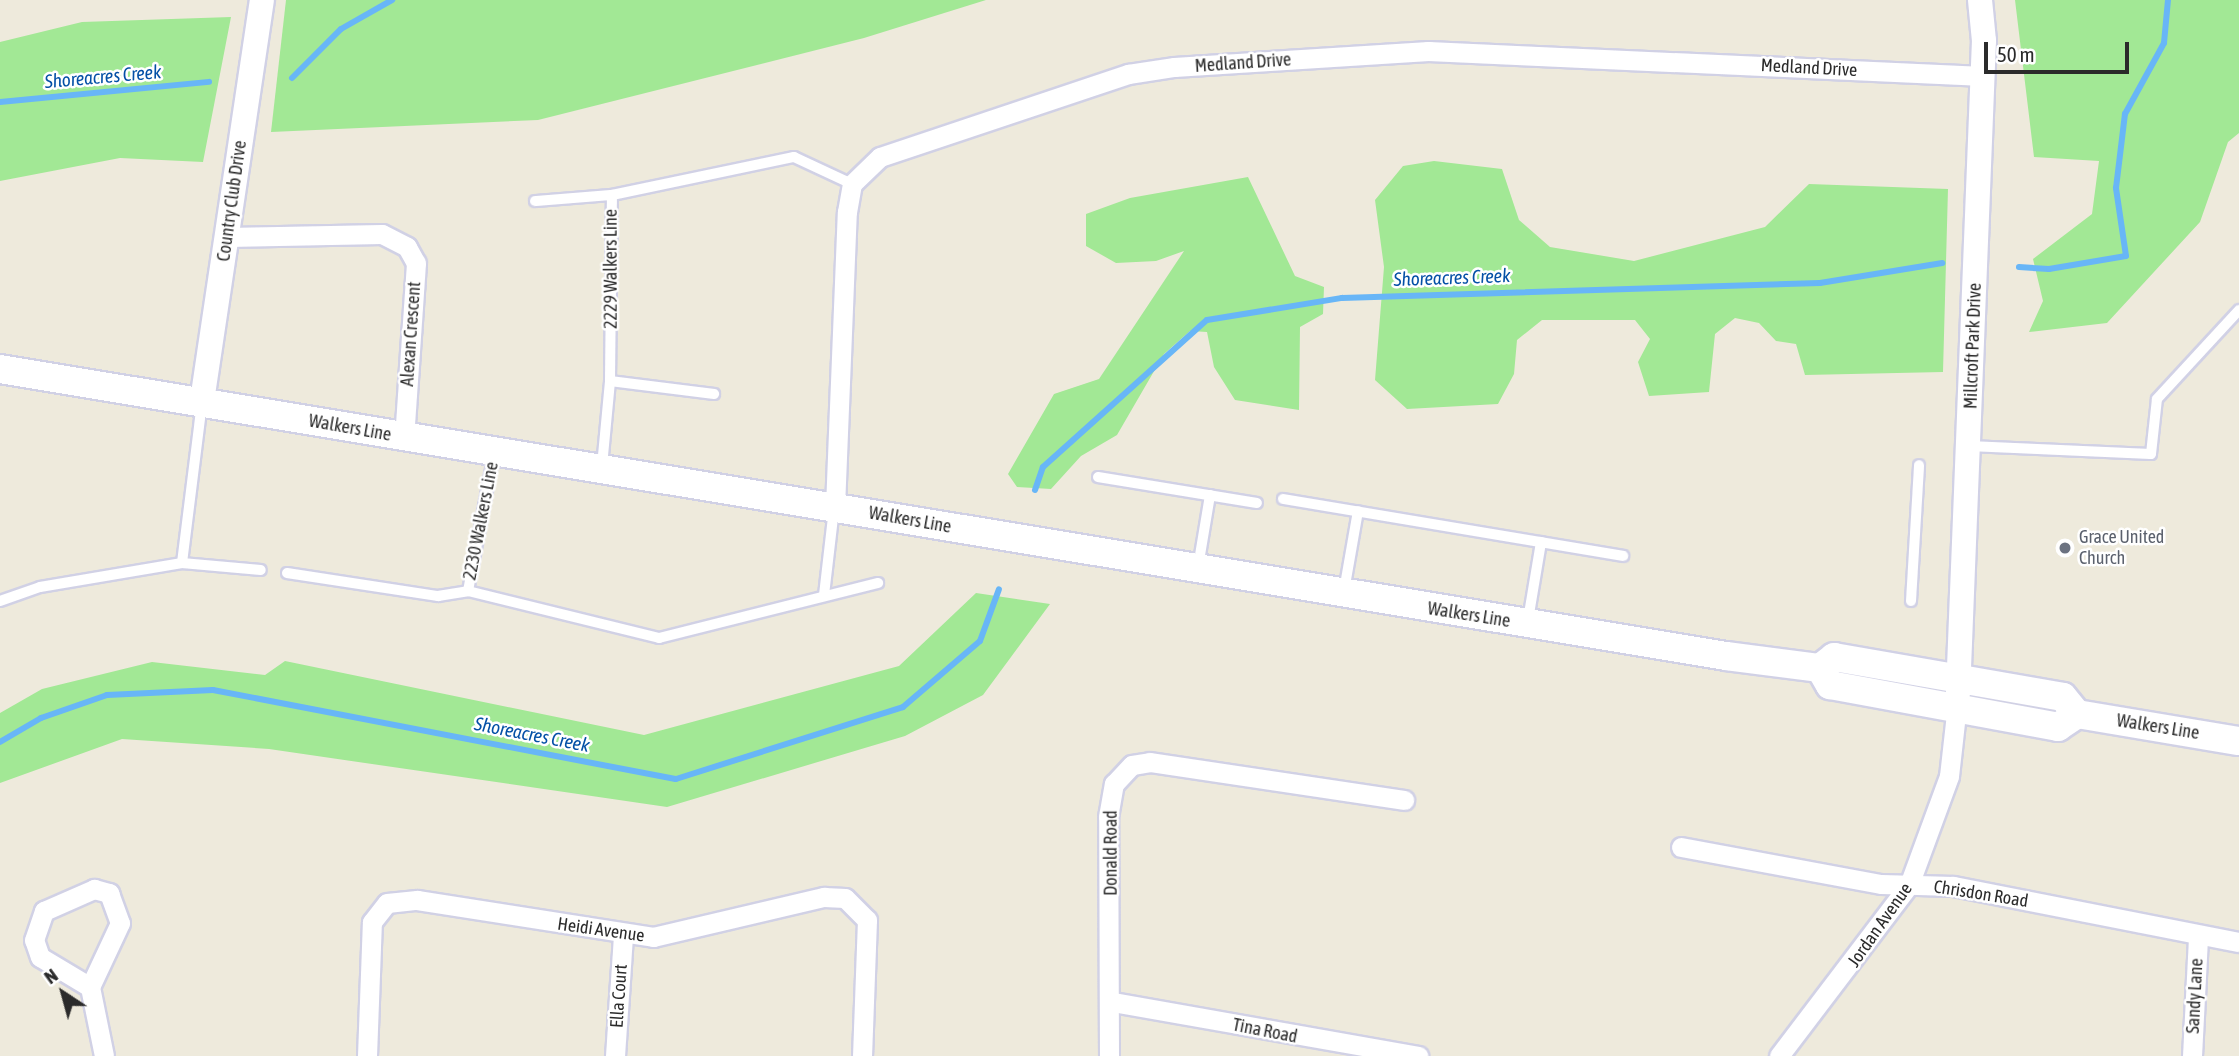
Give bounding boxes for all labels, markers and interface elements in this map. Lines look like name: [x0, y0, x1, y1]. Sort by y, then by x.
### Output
scale bar: [1987, 28, 2132, 72]
text: 50 m: [1997, 42, 2035, 66]
street label: Medland Drive: [1194, 49, 1292, 77]
street label: Medland Drive: [1760, 55, 1858, 81]
water label: Shoreacres Creek: [44, 61, 162, 93]
street label: Country Club Drive: [213, 139, 251, 263]
street label: 2229 Walkers Line: [600, 209, 622, 329]
water label: Shoreacres Creek: [1393, 265, 1511, 291]
street label: Alexan Crescent: [397, 281, 425, 387]
street label: Millcroft Park Drive: [1960, 283, 1986, 409]
street label: Walkers Line: [307, 410, 393, 446]
street label: 2230 Walkers Line: [459, 460, 503, 582]
street label: Walkers Line: [867, 502, 953, 538]
place label: Grace United Church: [2079, 527, 2164, 570]
marker: Grace United Church: [2057, 540, 2073, 556]
street label: Walkers Line: [1426, 598, 1512, 632]
street label: Walkers Line: [2115, 710, 2201, 744]
water label: Shoreacres Creek: [472, 713, 592, 757]
street label: Donald Road: [1100, 810, 1122, 896]
street label: Chrisdon Road: [1932, 876, 2030, 912]
street label: Jordan Avenue: [1843, 879, 1917, 971]
street label: Heidi Avenue: [556, 913, 646, 947]
north arrow: [28, 958, 98, 1028]
street label: Sandy Lane: [2182, 958, 2208, 1034]
text: N: [40, 964, 62, 988]
street label: Ella Court: [606, 964, 632, 1028]
street label: Tina Road: [1231, 1014, 1299, 1048]

